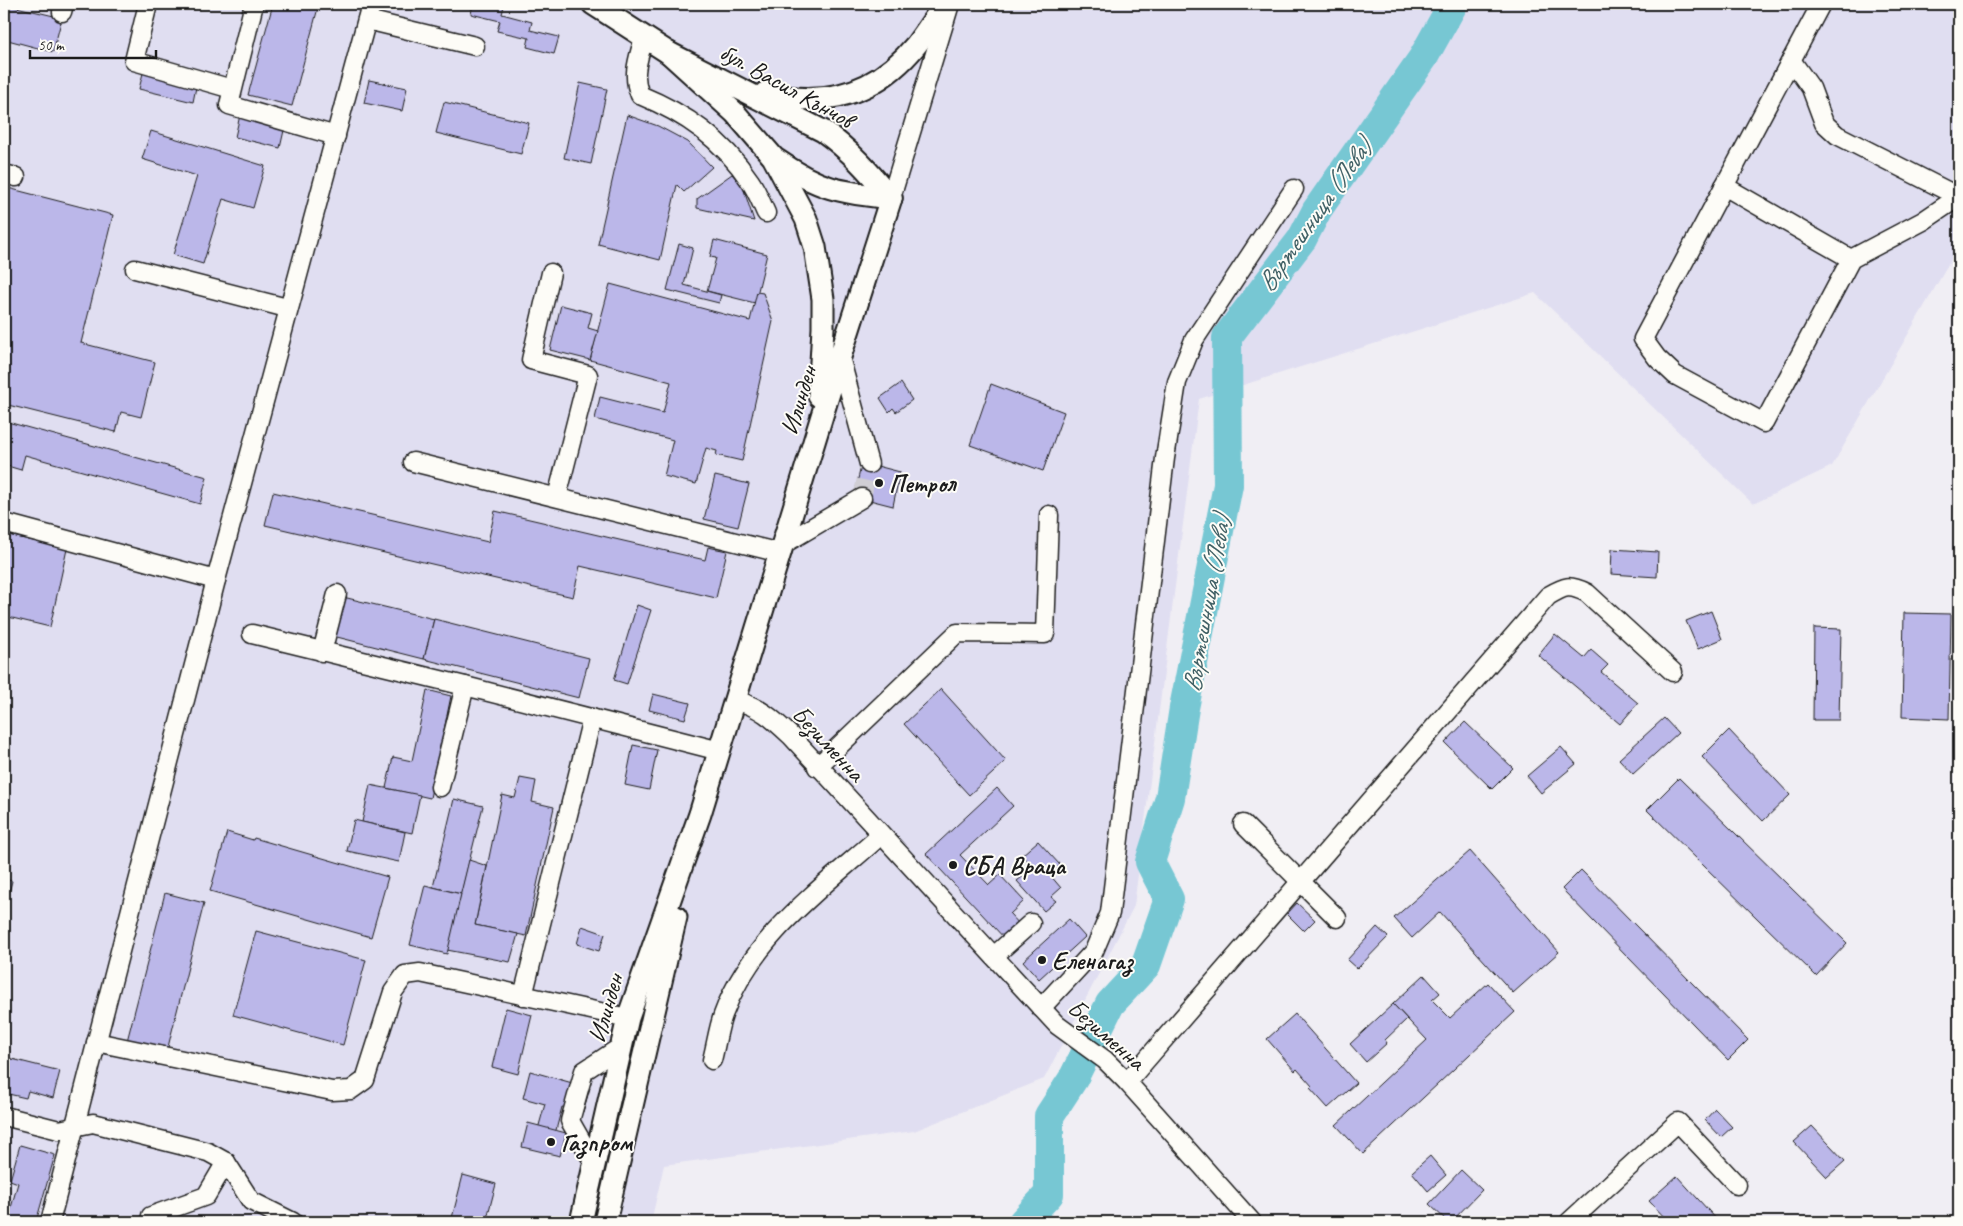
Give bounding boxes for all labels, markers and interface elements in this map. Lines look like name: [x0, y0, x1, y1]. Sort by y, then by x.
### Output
scale bar: [30, 28, 156, 60]
text: 50 m: [38, 36, 65, 55]
street label: бул. Васил Кънчов: [714, 36, 864, 138]
water label: Въртешница (Лева): [1250, 128, 1382, 298]
street label: Илинден: [773, 360, 825, 439]
place label: Петрол: [889, 468, 957, 500]
marker: Петрол: [873, 477, 885, 489]
water label: Въртешница (Лева): [1175, 508, 1239, 695]
street label: Безименна: [784, 699, 873, 791]
place label: СБА Враца: [963, 850, 1067, 882]
marker: СБА Враца: [947, 859, 959, 871]
place label: Еленагаз: [1052, 945, 1134, 977]
marker: Еленагаз: [1036, 954, 1048, 966]
street label: Илинден: [581, 968, 632, 1047]
street label: Безименна: [1060, 992, 1154, 1079]
place label: Газпром: [561, 1127, 633, 1159]
marker: Газпром: [545, 1136, 557, 1148]

